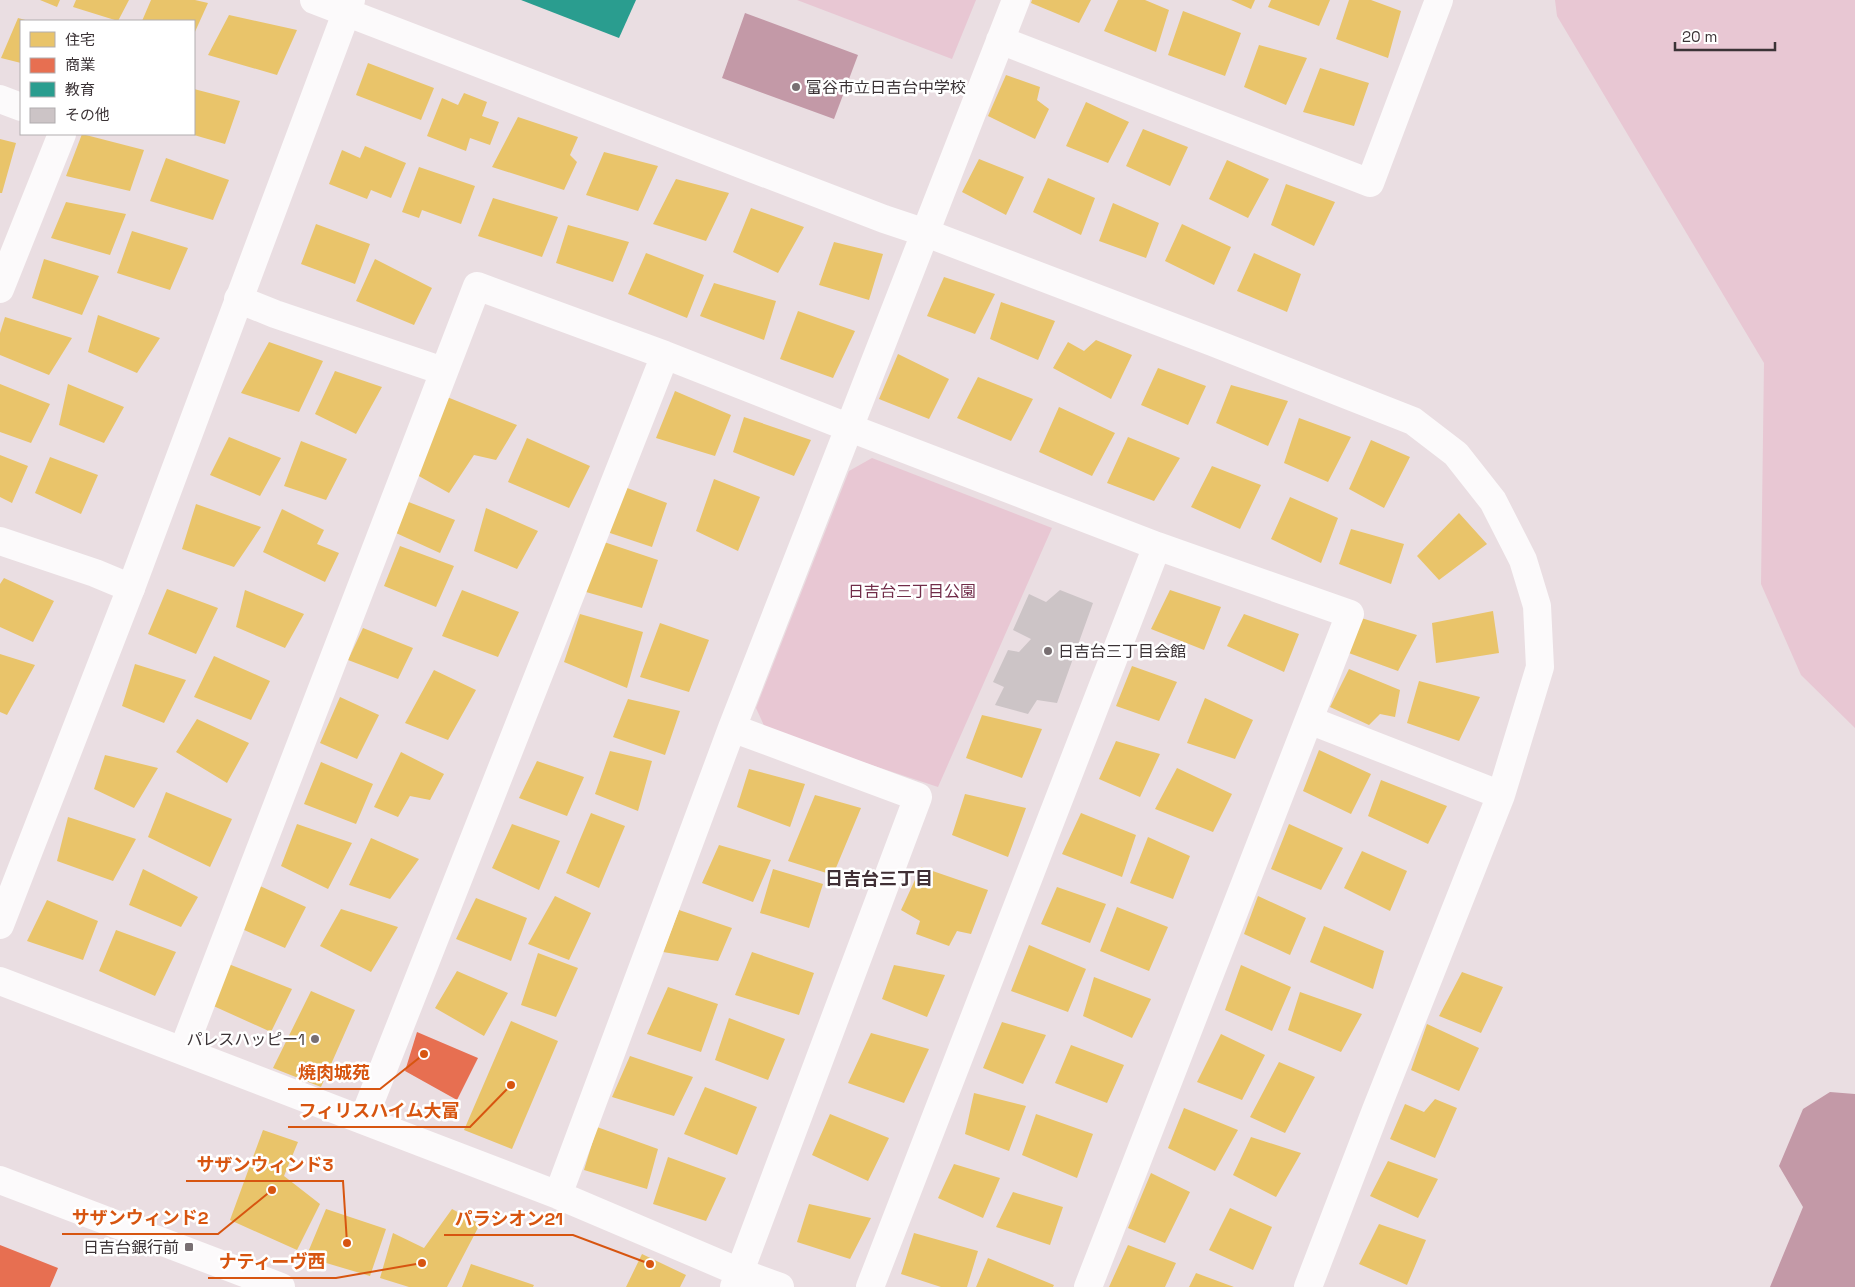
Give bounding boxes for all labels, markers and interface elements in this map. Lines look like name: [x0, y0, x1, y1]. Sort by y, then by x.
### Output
legend: [20, 20, 195, 135]
scale bar: [1675, 20, 1775, 52]
text: 20 m: [1682, 27, 1717, 46]
text: 住宅: [65, 30, 95, 49]
text: 商業: [65, 55, 95, 74]
place label: 富谷市立日吉台中学校: [806, 77, 966, 98]
text: 教育: [65, 80, 95, 99]
marker: 富谷市立日吉台中学校: [790, 81, 802, 93]
text: その他: [65, 105, 110, 124]
park label: 日吉台三丁目公園: [848, 581, 976, 602]
place label: 日吉台三丁目会館: [1058, 641, 1186, 662]
marker: 日吉台三丁目会館: [1042, 645, 1054, 657]
district label: 日吉台三丁目: [825, 867, 933, 890]
place label: パレスハッピー1: [186, 1029, 305, 1050]
marker: パレスハッピー1: [309, 1033, 321, 1045]
callout: 焼肉城苑: [288, 1056, 380, 1089]
text: 焼肉城苑: [298, 1061, 370, 1084]
callout: フィリスハイム大富: [288, 1094, 470, 1127]
text: フィリスハイム大富: [299, 1099, 459, 1122]
callout: サザンウィンド3: [186, 1148, 343, 1181]
text: サザンウィンド3: [197, 1153, 334, 1176]
callout: サザンウィンド2: [62, 1201, 218, 1234]
callout: パラシオン21: [444, 1202, 573, 1235]
text: サザンウィンド2: [72, 1206, 209, 1229]
text: パラシオン21: [455, 1207, 563, 1230]
place label: 日吉台銀行前: [83, 1237, 179, 1258]
marker: 日吉台銀行前: [183, 1241, 195, 1253]
callout: ナティーヴ西: [208, 1245, 336, 1278]
text: ナティーヴ西: [219, 1250, 325, 1273]

